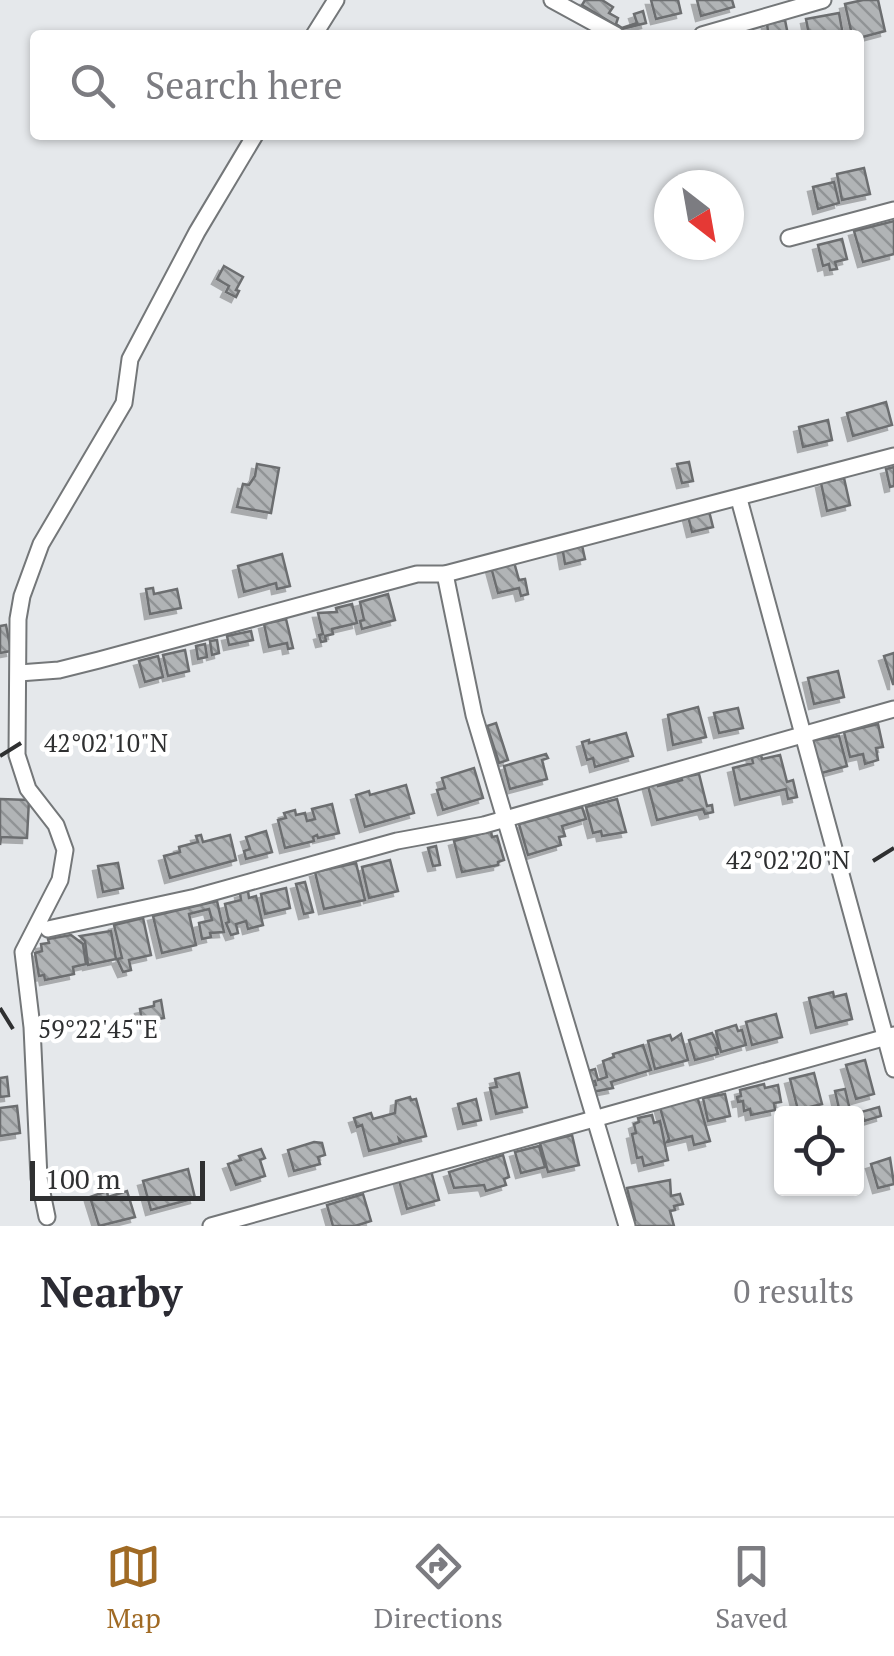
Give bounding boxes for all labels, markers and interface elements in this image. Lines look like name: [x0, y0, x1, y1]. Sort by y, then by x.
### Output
search box: [30, 30, 864, 140]
icon: search: [65, 58, 120, 113]
text: Search here: [145, 60, 343, 110]
north arrow: [654, 170, 744, 260]
text: 42°02'10"N: [44, 726, 168, 759]
text: 42°02'20"N: [726, 843, 850, 876]
text: 59°22'45"E: [38, 1012, 158, 1045]
map controls: [774, 1106, 864, 1196]
button: locate: [774, 1106, 864, 1196]
scale bar: [30, 1156, 205, 1200]
text: 100 m: [45, 1160, 121, 1197]
text: Nearby: [40, 1263, 182, 1319]
text: 0 results: [733, 1270, 854, 1312]
tab: Map: [106, 1539, 161, 1636]
tab: Directions: [374, 1539, 503, 1636]
tab: Saved: [715, 1539, 788, 1636]

